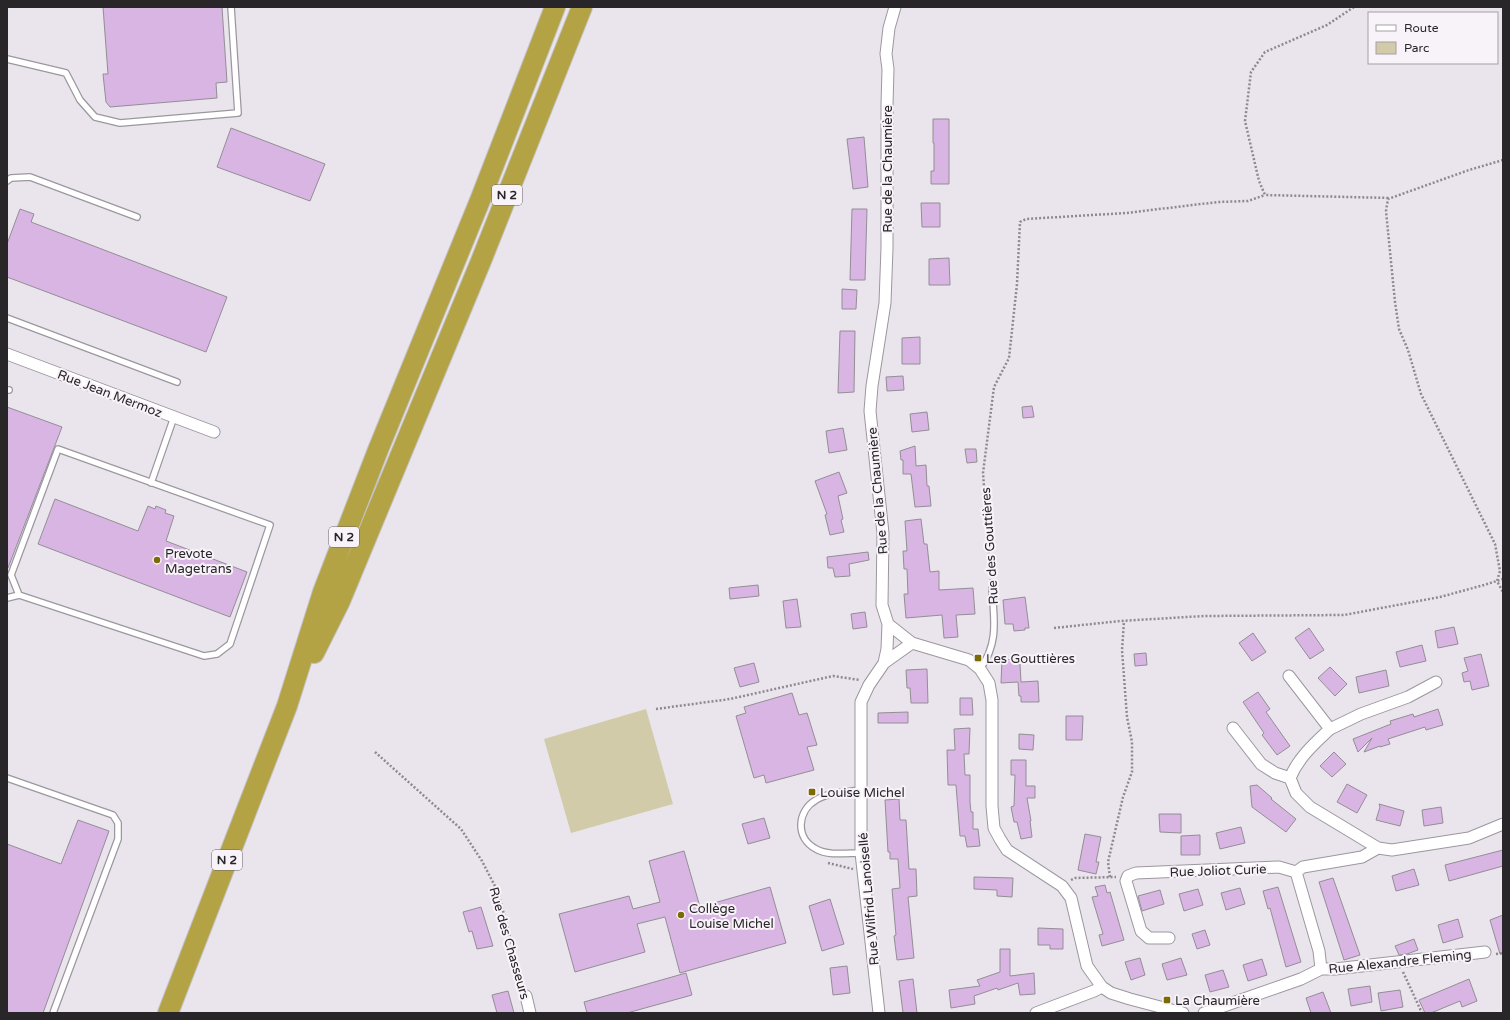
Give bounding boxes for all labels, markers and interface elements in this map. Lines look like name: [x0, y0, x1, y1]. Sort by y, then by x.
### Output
legend: [1368, 12, 1498, 64]
text: Route: [1404, 21, 1439, 35]
text: Parc: [1404, 41, 1429, 55]
street label: Rue de la Chaumière: [880, 105, 896, 233]
road number: N 2: [492, 185, 522, 205]
street label: Rue Jean Mermoz: [55, 367, 164, 421]
street label: Rue de la Chaumière: [864, 427, 892, 555]
street label: Rue des Gouttières: [978, 487, 1002, 605]
road number: N 2: [329, 527, 359, 547]
place label: Prevote Magetrans: [165, 546, 232, 577]
marker: Prevote Magetrans: [152, 555, 162, 565]
place label: Les Gouttières: [986, 651, 1075, 667]
marker: Les Gouttières: [973, 653, 983, 663]
place label: Louise Michel: [820, 785, 905, 801]
marker: Louise Michel: [807, 787, 817, 797]
street label: Rue Wilfrid Lanoisellé: [855, 832, 883, 966]
road number: N 2: [212, 850, 242, 870]
street label: Rue Joliot Curie: [1169, 861, 1267, 881]
street label: Rue des Chasseurs: [485, 885, 533, 1001]
place label: Collège Louise Michel: [689, 901, 774, 932]
marker: Collège Louise Michel: [676, 910, 686, 920]
street label: Rue Alexandre Fleming: [1328, 947, 1472, 977]
place label: La Chaumière: [1175, 993, 1260, 1009]
marker: La Chaumière: [1162, 995, 1172, 1005]

